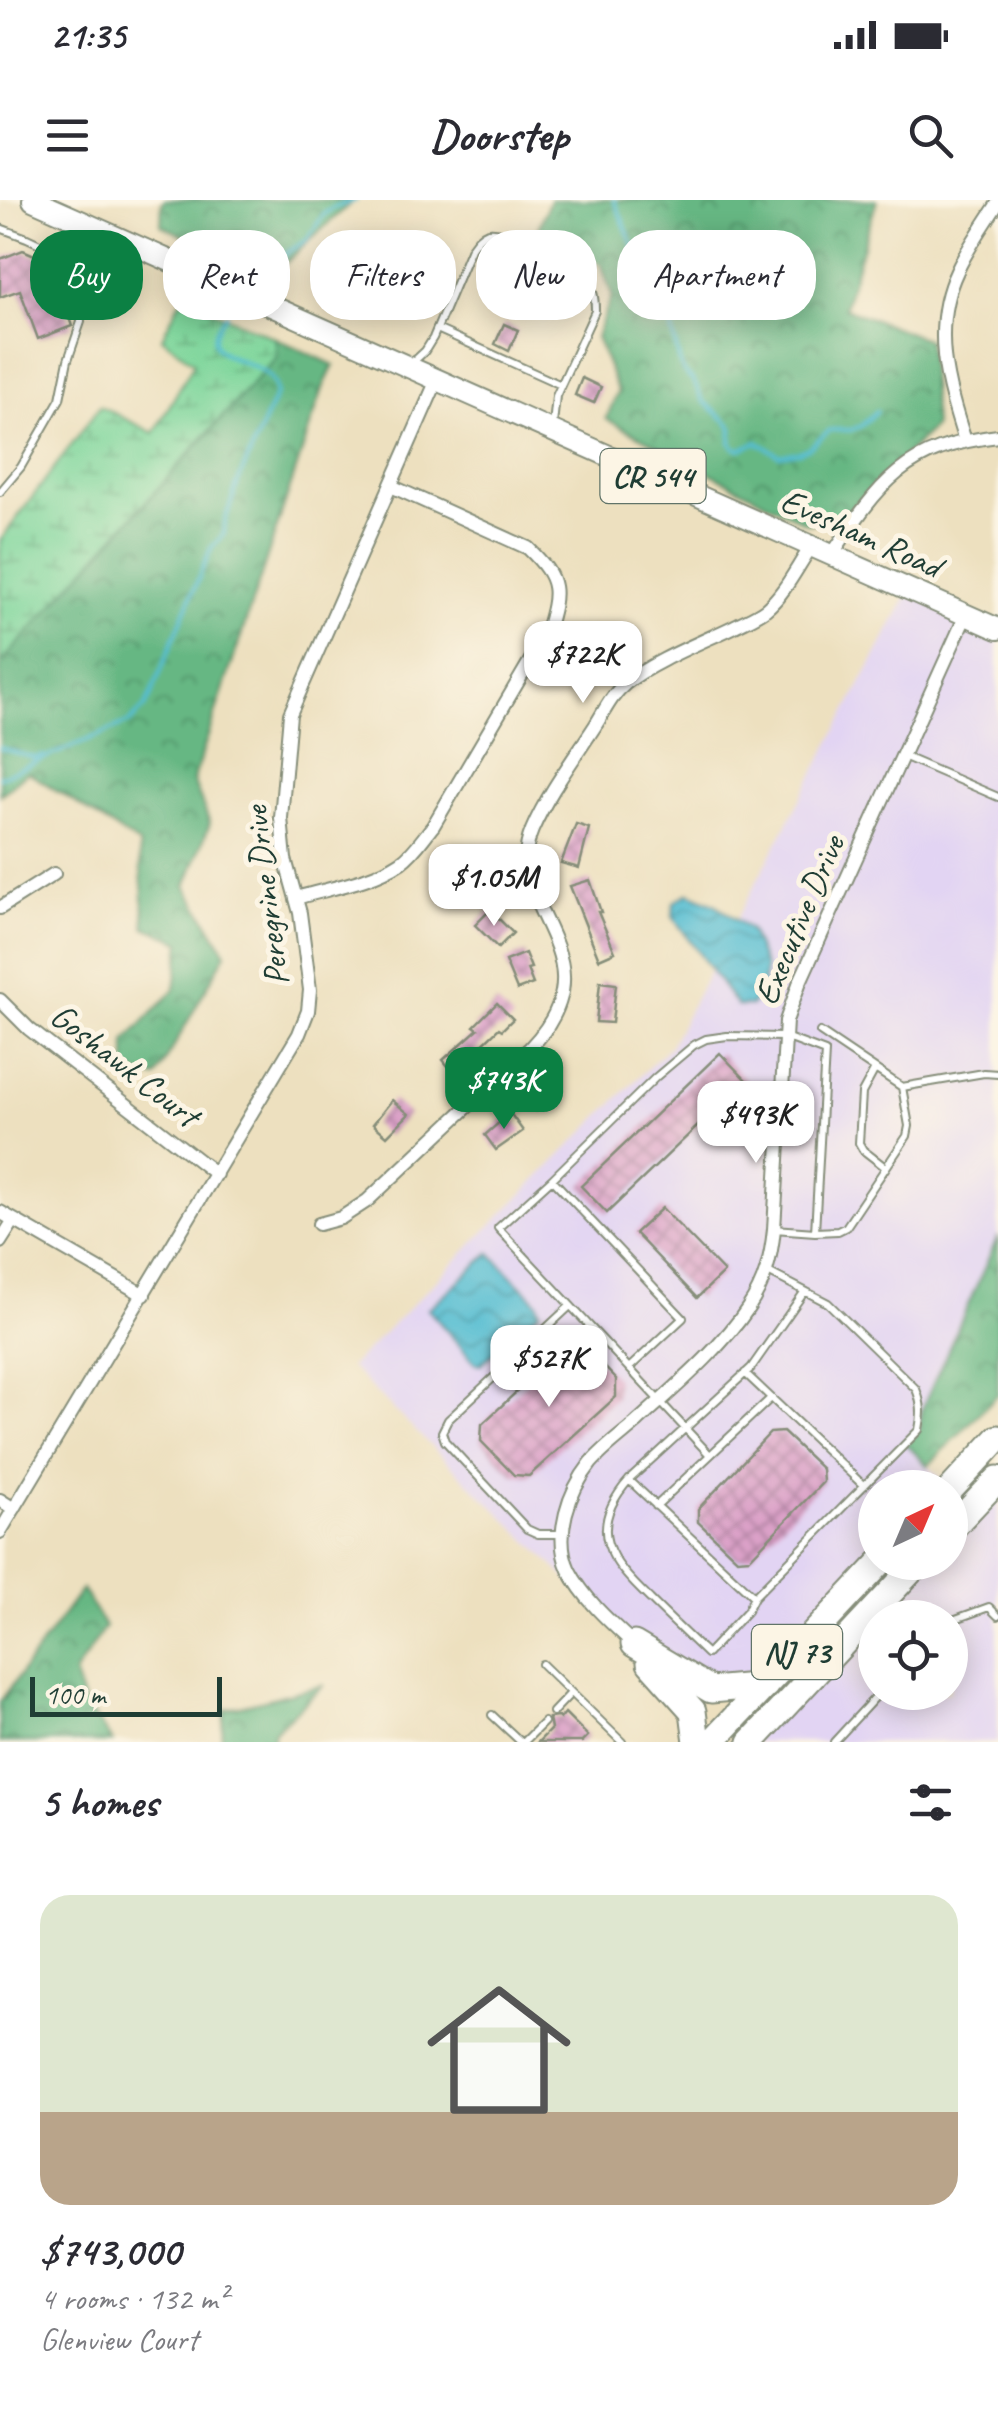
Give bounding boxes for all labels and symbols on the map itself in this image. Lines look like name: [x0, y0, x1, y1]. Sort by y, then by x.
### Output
road number: CR 544: [600, 449, 706, 503]
street label: Evesham Road: [774, 478, 953, 590]
pin: $722K: [513, 621, 653, 706]
street label: Peregrine Drive: [232, 801, 299, 988]
street label: Executive Drive: [743, 826, 856, 1011]
pin: $1.05M: [413, 844, 575, 929]
street label: Goshawk Court: [42, 993, 212, 1140]
pin: $743K: [434, 1047, 574, 1132]
pin: $493K: [686, 1081, 826, 1166]
pin: $527K: [479, 1325, 619, 1410]
north arrow: [858, 1470, 968, 1580]
road number: NJ 73: [752, 1625, 842, 1679]
scale bar: [30, 1672, 222, 1716]

